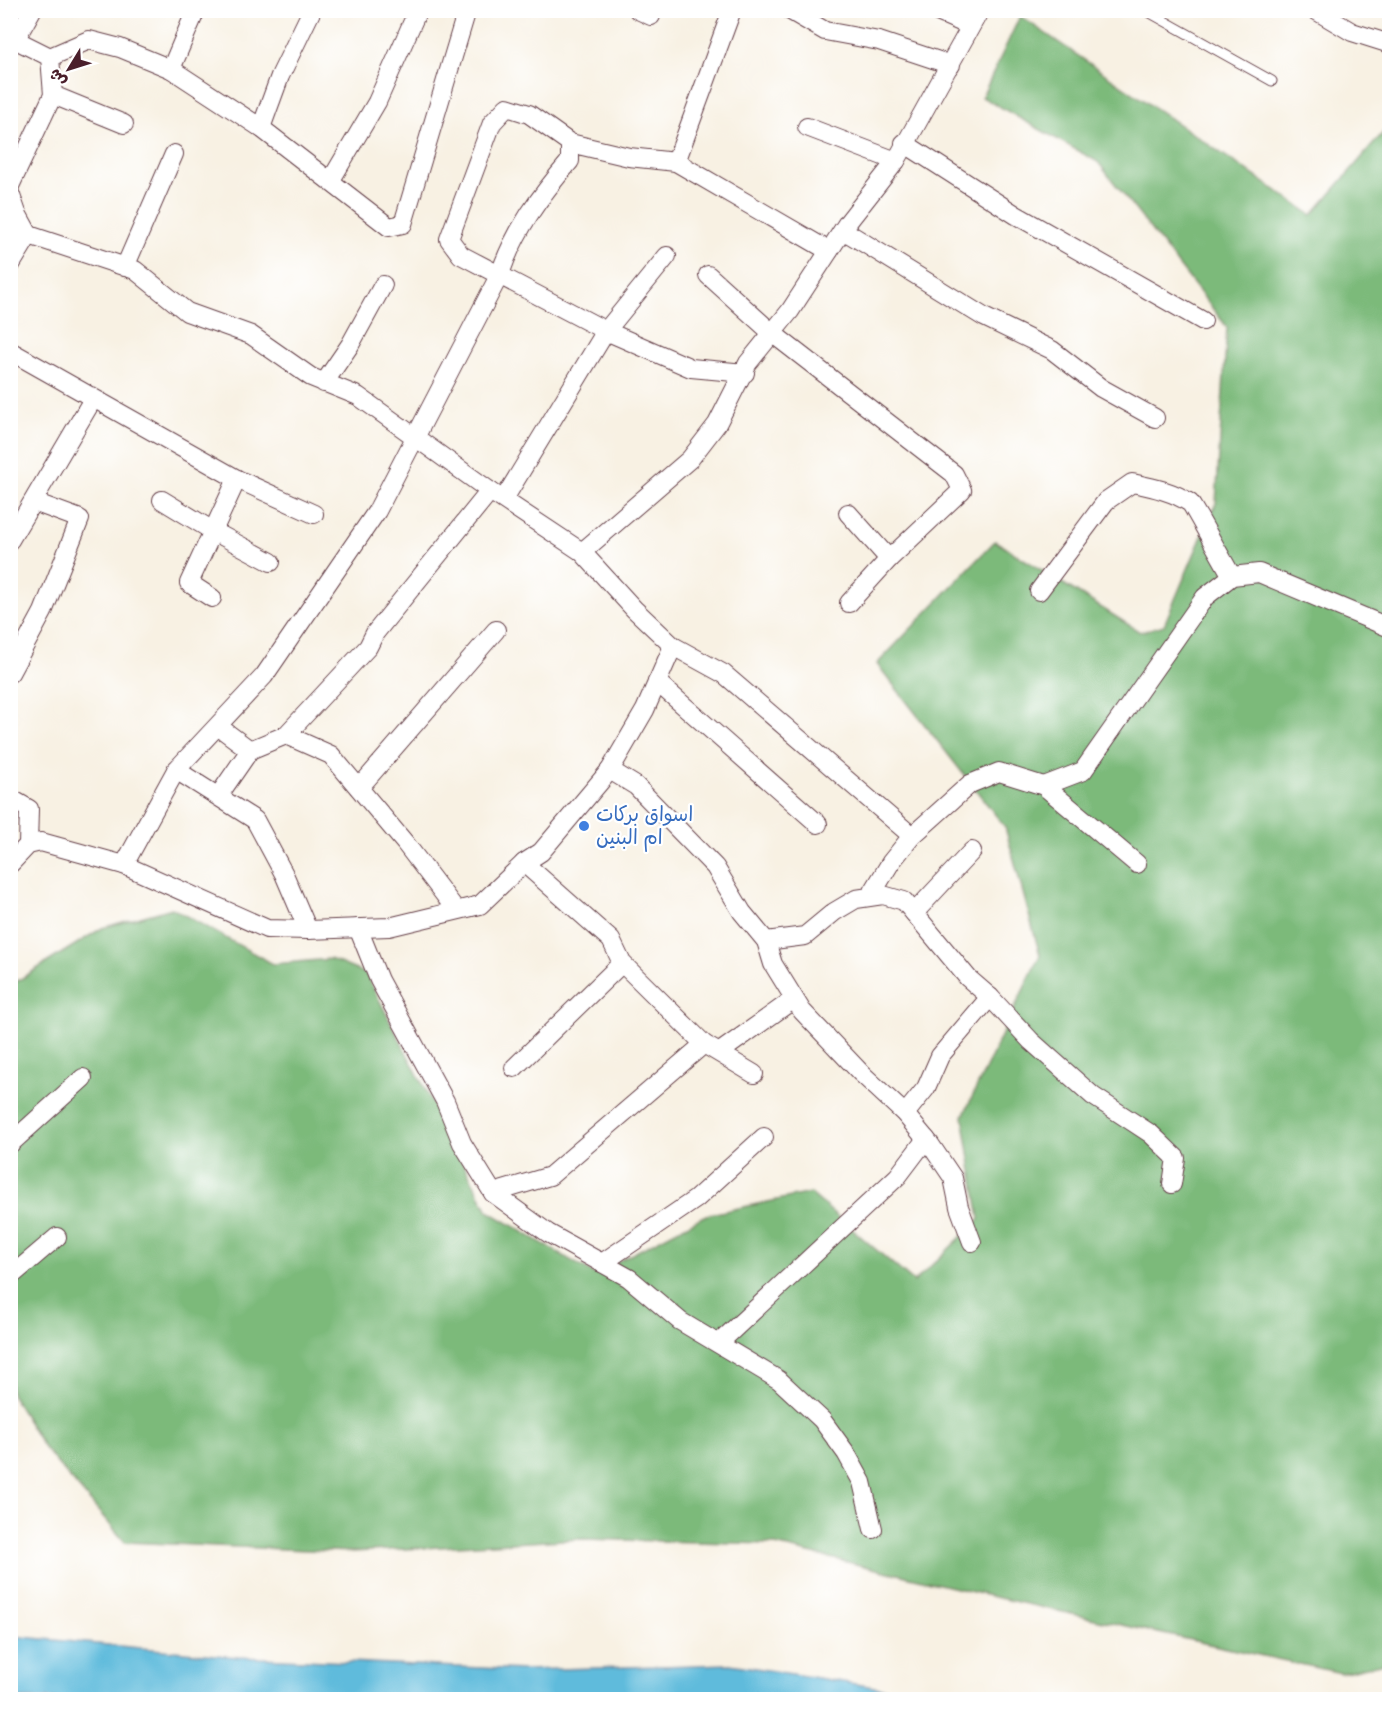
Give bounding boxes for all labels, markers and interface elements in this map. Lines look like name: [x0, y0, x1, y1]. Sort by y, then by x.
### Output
north arrow: [39, 39, 99, 99]
text: ش: [45, 64, 72, 91]
place label: اسواق بركات ام البنين: [596, 802, 693, 852]
marker: اسواق بركات ام البنين: [577, 819, 591, 833]

